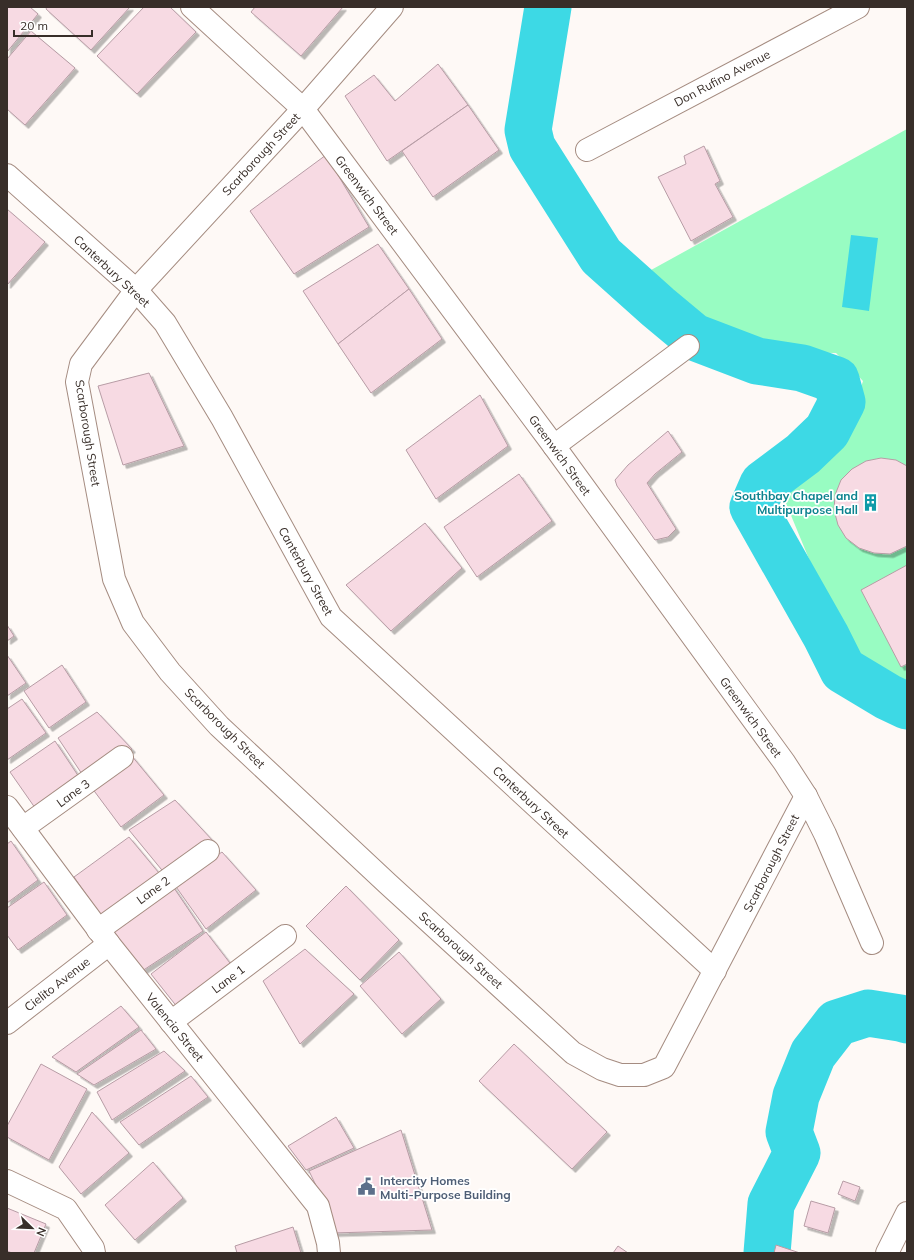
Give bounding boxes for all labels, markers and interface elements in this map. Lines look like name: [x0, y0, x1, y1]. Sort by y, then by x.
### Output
scale bar: [14, 12, 92, 38]
text: 20 m: [20, 18, 48, 33]
street label: Don Rufino Avenue: [671, 46, 773, 110]
street label: Scarborough Street: [219, 110, 303, 198]
street label: Greenwich Street: [332, 152, 402, 238]
street label: Canterbury Street: [71, 232, 153, 310]
street label: Scarborough Street: [72, 379, 104, 487]
street label: Greenwich Street: [526, 412, 594, 498]
place label: Southbay Chapel and Multipurpose Hall: [734, 488, 858, 517]
building icon: Southbay Chapel and Multipurpose Hall: [861, 492, 881, 512]
street label: Canterbury Street: [275, 524, 337, 618]
street label: Greenwich Street: [717, 674, 785, 760]
street label: Scarborough Street: [182, 685, 268, 771]
street label: Canterbury Street: [490, 763, 572, 841]
street label: Lane 3: [53, 776, 93, 810]
street label: Scarborough Street: [740, 812, 802, 914]
street label: Lane 2: [133, 873, 173, 907]
street label: Scarborough Street: [416, 908, 506, 992]
street label: Cielito Avenue: [21, 954, 93, 1014]
street label: Lane 1: [208, 962, 248, 996]
street label: Valencia Street: [143, 990, 207, 1064]
place label: Intercity Homes Multi-Purpose Building: [380, 1173, 511, 1202]
public building icon: Intercity Homes Multi-Purpose Building: [357, 1177, 377, 1197]
north arrow: [12, 1208, 52, 1248]
text: N: [33, 1225, 49, 1238]

